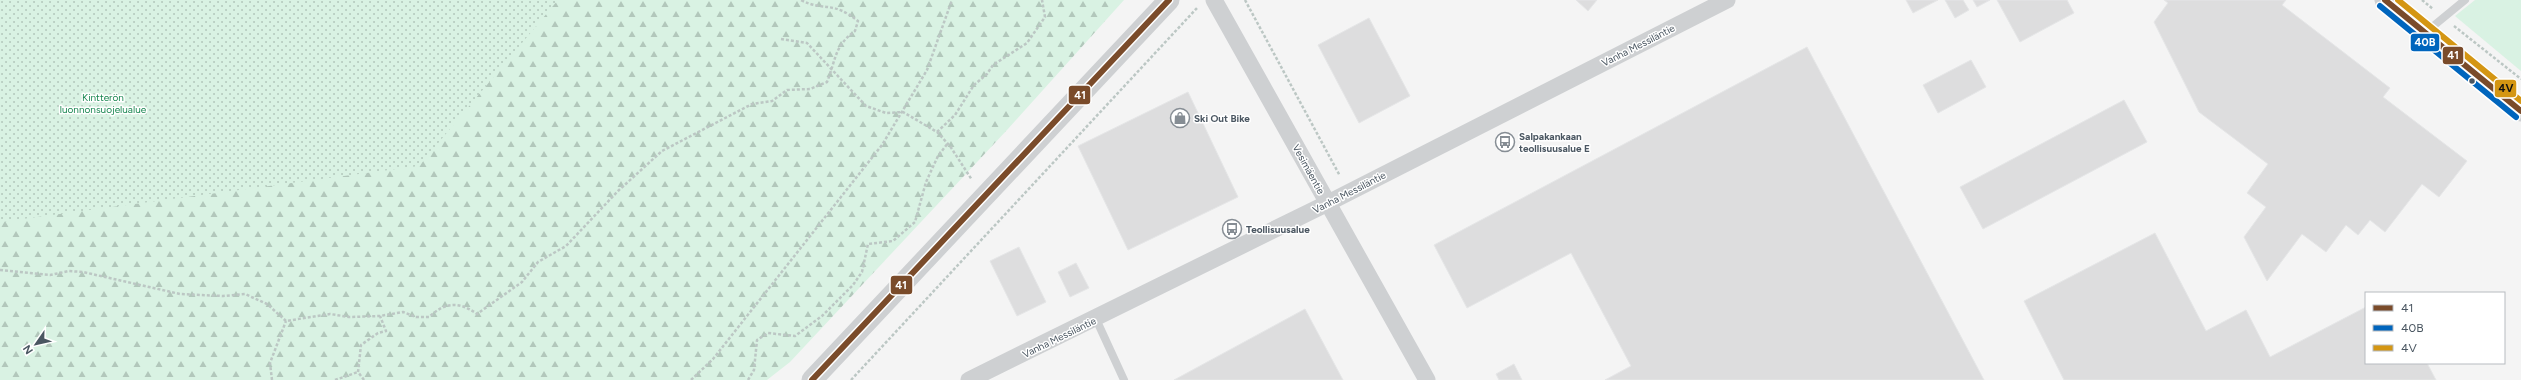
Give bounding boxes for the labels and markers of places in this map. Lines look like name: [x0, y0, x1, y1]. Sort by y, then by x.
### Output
unlabelled marker: [2467, 76, 2477, 86]
shop icon: Ski Out Bike: [1169, 107, 1191, 129]
place label: Ski Out Bike: [1194, 112, 1250, 125]
place label: Salpakankaan teollisuusalue E: [1519, 130, 1590, 155]
bus stop icon: Salpakankaan teollisuusalue E: [1494, 131, 1516, 153]
bus stop icon: Teollisuusalue: [1221, 218, 1243, 240]
place label: Teollisuusalue: [1246, 223, 1310, 236]

